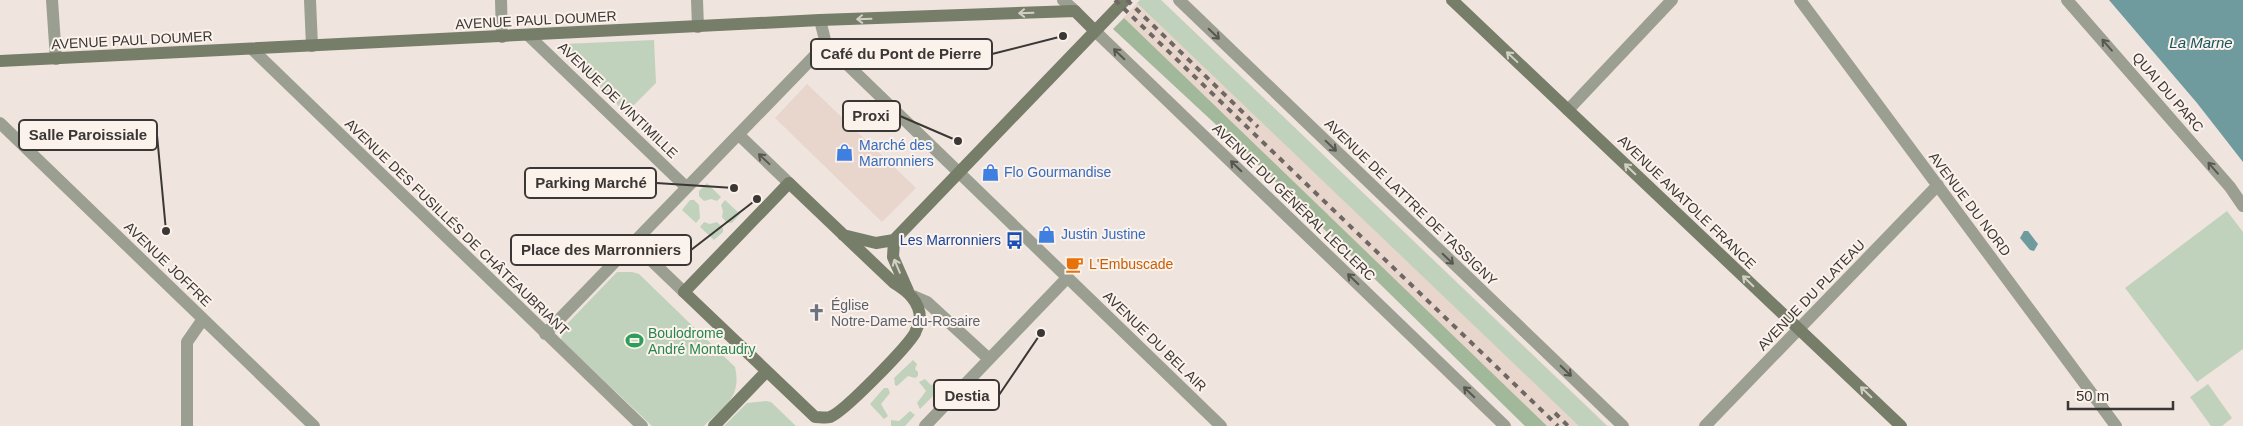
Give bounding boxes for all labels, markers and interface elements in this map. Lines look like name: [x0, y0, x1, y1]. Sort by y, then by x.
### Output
street label: AVENUE PAUL DOUMER: [455, 8, 617, 32]
one-way arrow: [1018, 8, 1034, 17]
one-way arrow: [856, 14, 872, 23]
street label: AVENUE PAUL DOUMER: [51, 28, 213, 52]
one-way arrow: [1208, 28, 1220, 40]
water label: La Marne: [2169, 34, 2233, 51]
street label: AVENUE DE VINTIMILLE: [555, 39, 681, 161]
callout: Café du Pont de Pierre: [811, 39, 992, 69]
one-way arrow: [2101, 39, 2112, 52]
text: Café du Pont de Pierre: [821, 45, 981, 62]
one-way arrow: [1113, 48, 1125, 60]
street label: QUAI DU PARC: [2129, 49, 2207, 135]
one-way arrow: [1506, 51, 1519, 63]
callout: Proxi: [843, 101, 900, 131]
text: Proxi: [852, 107, 890, 124]
street label: AVENUE DES FUSILLÉS DE CHÂTEAUBRIANT: [342, 115, 572, 339]
street label: AVENUE DE LATTRE DE TASSIGNY: [1322, 115, 1501, 289]
callout: Salle Paroissiale: [19, 120, 157, 150]
street label: AVENUE DU GÉNÉRAL LECLERC: [1210, 120, 1378, 284]
text: Salle Paroissiale: [29, 126, 147, 143]
street label: AVENUE ANATOLE FRANCE: [1615, 132, 1759, 272]
place label: Marché des Marronniers: [859, 137, 934, 169]
one-way arrow: [1325, 140, 1338, 152]
shop icon: Marché des Marronniers: [835, 143, 855, 163]
street label: AVENUE DU NORD: [1926, 149, 2014, 259]
one-way arrow: [757, 153, 770, 165]
one-way arrow: [1230, 161, 1242, 173]
one-way arrow: [2208, 161, 2219, 174]
shop icon: Flo Gourmandise: [980, 162, 1000, 182]
one-way arrow: [1624, 163, 1637, 175]
place label: Flo Gourmandise: [1004, 164, 1112, 180]
callout: Parking Marché: [525, 168, 656, 198]
text: Parking Marché: [535, 174, 647, 191]
street label: AVENUE JOFFRE: [121, 218, 215, 310]
shop icon: Justin Justine: [1037, 224, 1057, 244]
place label: Justin Justine: [1061, 226, 1146, 242]
bus stop icon: Les Marronniers: [1005, 230, 1025, 250]
place label: Les Marronniers: [900, 232, 1001, 248]
callout: Place des Marronniers: [511, 235, 691, 265]
street label: AVENUE DU PLATEAU: [1754, 236, 1868, 354]
text: Place des Marronniers: [521, 241, 681, 258]
one-way arrow: [1442, 253, 1455, 265]
cafe icon: L'Embuscade: [1065, 254, 1085, 274]
place label: L'Embuscade: [1089, 256, 1174, 272]
one-way arrow: [892, 259, 902, 274]
one-way arrow: [1346, 273, 1359, 285]
one-way arrow: [1742, 275, 1754, 287]
street label: AVENUE DU BEL AIR: [1100, 288, 1210, 394]
place label: Église Notre-Dame-du-Rosaire: [831, 297, 981, 329]
church icon: Église Notre-Dame-du-Rosaire: [807, 303, 827, 323]
place label: Boulodrome André Montaudry: [648, 325, 755, 357]
sports icon: Boulodrome André Montaudry: [624, 331, 644, 351]
one-way arrow: [1559, 365, 1572, 377]
scale bar: [2068, 378, 2173, 410]
callout: Destia: [934, 380, 999, 410]
one-way arrow: [1463, 386, 1476, 398]
one-way arrow: [1860, 386, 1872, 398]
text: Destia: [944, 387, 990, 404]
text: 50 m: [2076, 387, 2109, 404]

